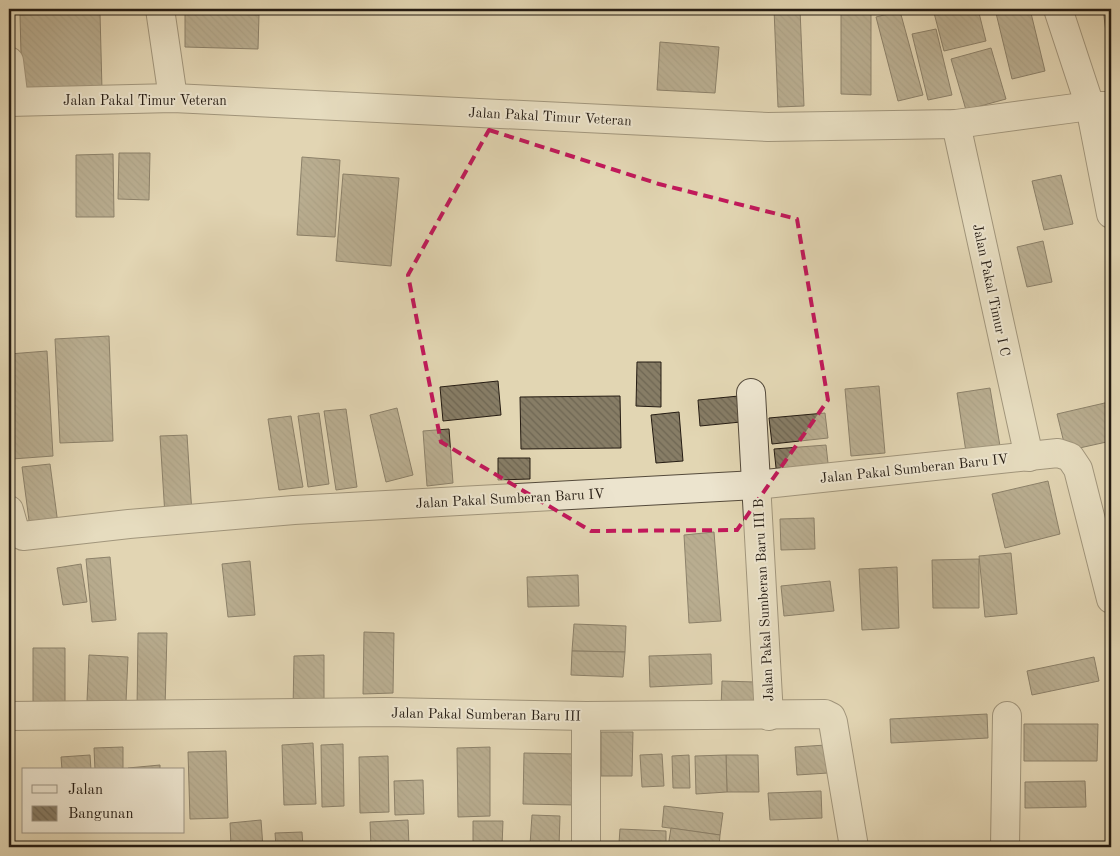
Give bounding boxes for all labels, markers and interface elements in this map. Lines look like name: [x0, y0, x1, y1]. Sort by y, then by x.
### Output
street label: Jalan Pakal Timur Veteran: [63, 94, 227, 108]
street label: Jalan Pakal Timur Veteran: [468, 106, 633, 128]
street label: Jalan Pakal Timur I C: [970, 223, 1012, 358]
street label: Jalan Pakal Sumberan Baru IV: [819, 452, 1009, 486]
street label: Jalan Pakal Sumberan Baru IV: [415, 487, 605, 511]
street label: Jalan Pakal Sumberan Baru III B: [752, 498, 776, 702]
street label: Jalan Pakal Sumberan Baru III: [391, 706, 581, 724]
legend: [22, 768, 185, 834]
text: Jalan: [68, 783, 103, 798]
text: Bangunan: [68, 807, 134, 822]

